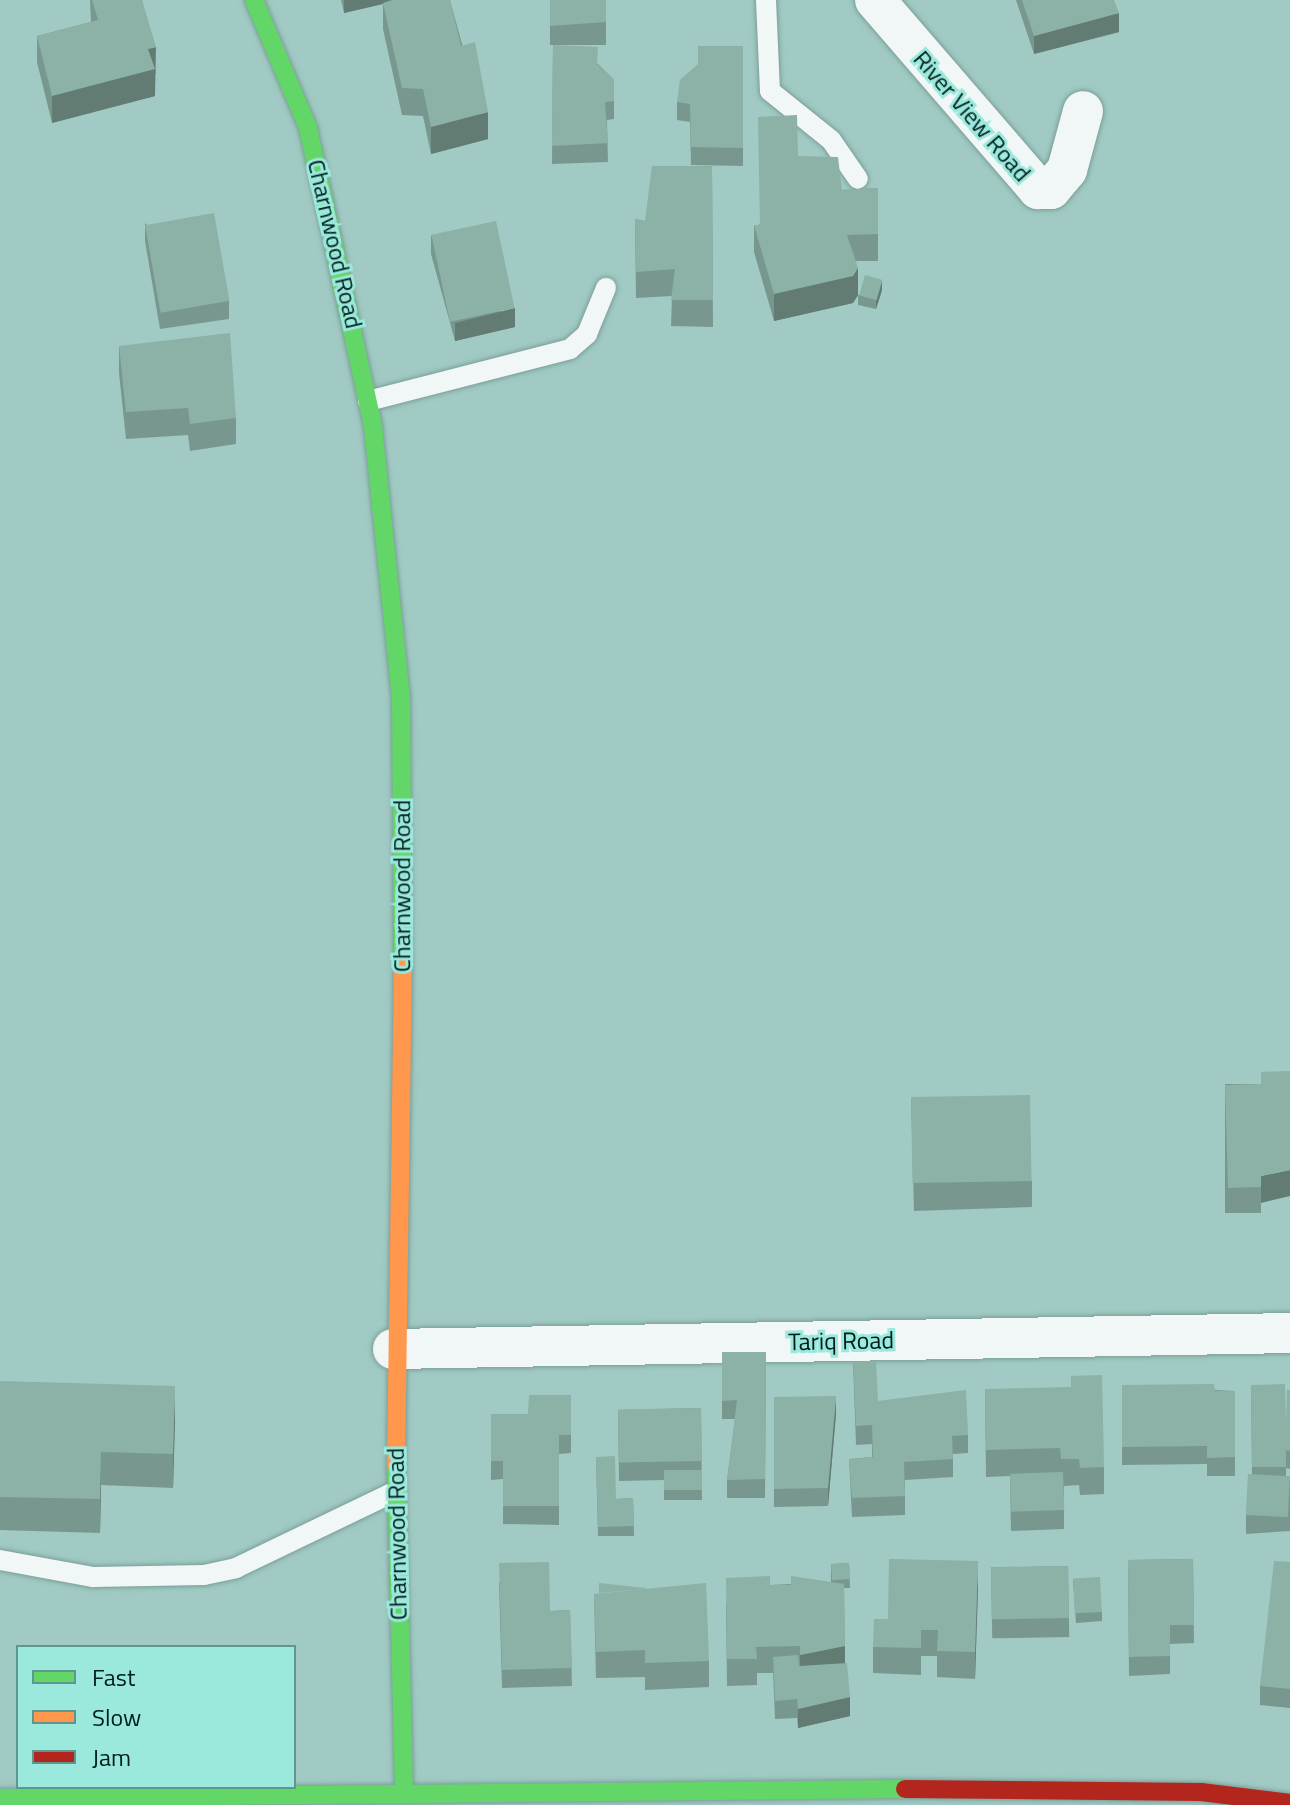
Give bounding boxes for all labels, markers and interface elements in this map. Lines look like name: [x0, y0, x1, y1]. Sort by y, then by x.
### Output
street label: River View Road: [907, 45, 1037, 187]
street label: Charnwood Road: [302, 157, 368, 331]
street label: Charnwood Road: [388, 800, 416, 972]
street label: Tariq Road: [788, 1326, 894, 1356]
street label: Charnwood Road: [381, 1448, 413, 1620]
legend: [16, 1645, 296, 1789]
text: Fast: [92, 1659, 135, 1695]
text: Slow: [92, 1699, 141, 1735]
text: Jam: [92, 1739, 131, 1775]

